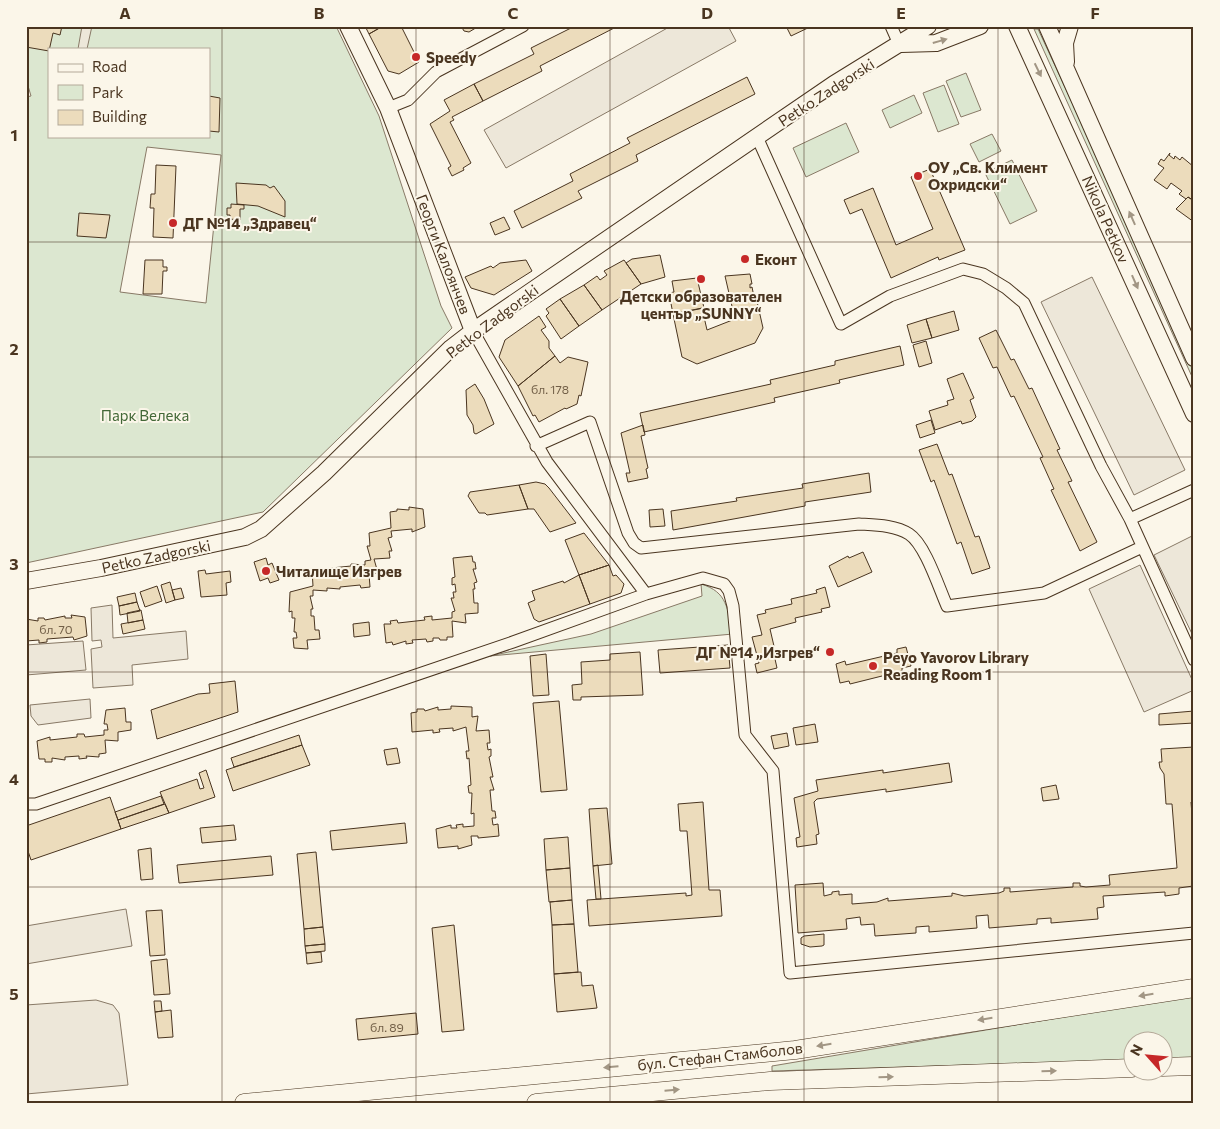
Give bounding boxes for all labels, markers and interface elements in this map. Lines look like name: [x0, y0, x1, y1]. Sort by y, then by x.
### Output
text: A: [119, 3, 131, 22]
text: B: [314, 3, 325, 22]
text: C: [508, 3, 519, 22]
text: D: [701, 3, 713, 22]
text: E: [896, 3, 906, 22]
text: F: [1090, 3, 1100, 22]
one-way arrow: [933, 36, 948, 44]
legend: [48, 48, 210, 138]
place label: Speedy: [426, 48, 477, 66]
marker: Speedy: [410, 51, 422, 63]
street label: Petko Zadgorski: [775, 54, 877, 130]
text: Road: [92, 57, 127, 75]
one-way arrow: [1034, 63, 1042, 77]
text: Park: [92, 83, 123, 101]
text: Building: [92, 107, 147, 125]
text: 1: [10, 125, 18, 144]
place label: ОУ „Св. Климент Охридски“: [928, 158, 1048, 193]
marker: ОУ „Св. Климент Охридски“: [912, 170, 924, 182]
street label: Nikola Petkov: [1079, 173, 1133, 266]
street label: Георги Калоянчев: [413, 192, 475, 316]
one-way arrow: [1127, 211, 1135, 225]
place label: ДГ №14 „Здравец“: [183, 214, 317, 232]
marker: ДГ №14 „Здравец“: [167, 217, 179, 229]
place label: Еконт: [755, 250, 797, 268]
marker: Еконт: [739, 253, 751, 265]
marker: Детски образователен център „SUNNY“: [695, 273, 707, 285]
one-way arrow: [1131, 275, 1139, 289]
street label: Petko Zadgorski: [442, 280, 542, 362]
place label: Детски образователен център „SUNNY“: [620, 287, 782, 322]
text: 2: [9, 339, 19, 358]
house number: бл. 178: [531, 382, 569, 396]
park label: Парк Велека: [101, 406, 189, 424]
street label: Petko Zadgorski: [100, 536, 212, 576]
text: 3: [9, 554, 19, 573]
place label: Читалище Изгрев: [276, 562, 402, 580]
marker: Читалище Изгрев: [260, 565, 272, 577]
house number: бл. 70: [39, 622, 73, 636]
place label: ДГ №14 „Изгрев“: [696, 643, 820, 661]
marker: ДГ №14 „Изгрев“: [824, 646, 836, 658]
place label: Peyo Yavorov Library Reading Room 1: [883, 648, 1030, 683]
marker: Peyo Yavorov Library Reading Room 1: [867, 660, 879, 672]
text: 4: [9, 769, 19, 788]
text: 5: [9, 984, 19, 1003]
one-way arrow: [1137, 991, 1153, 999]
one-way arrow: [976, 1015, 992, 1023]
house number: бл. 89: [370, 1020, 404, 1034]
north arrow: [1122, 1032, 1172, 1082]
street label: бул. Стефан Стамболов: [636, 1038, 804, 1074]
one-way arrow: [816, 1041, 832, 1049]
text: N: [1126, 1041, 1146, 1058]
one-way arrow: [602, 1063, 618, 1071]
one-way arrow: [1041, 1066, 1057, 1074]
one-way arrow: [879, 1073, 895, 1081]
one-way arrow: [664, 1086, 680, 1094]

